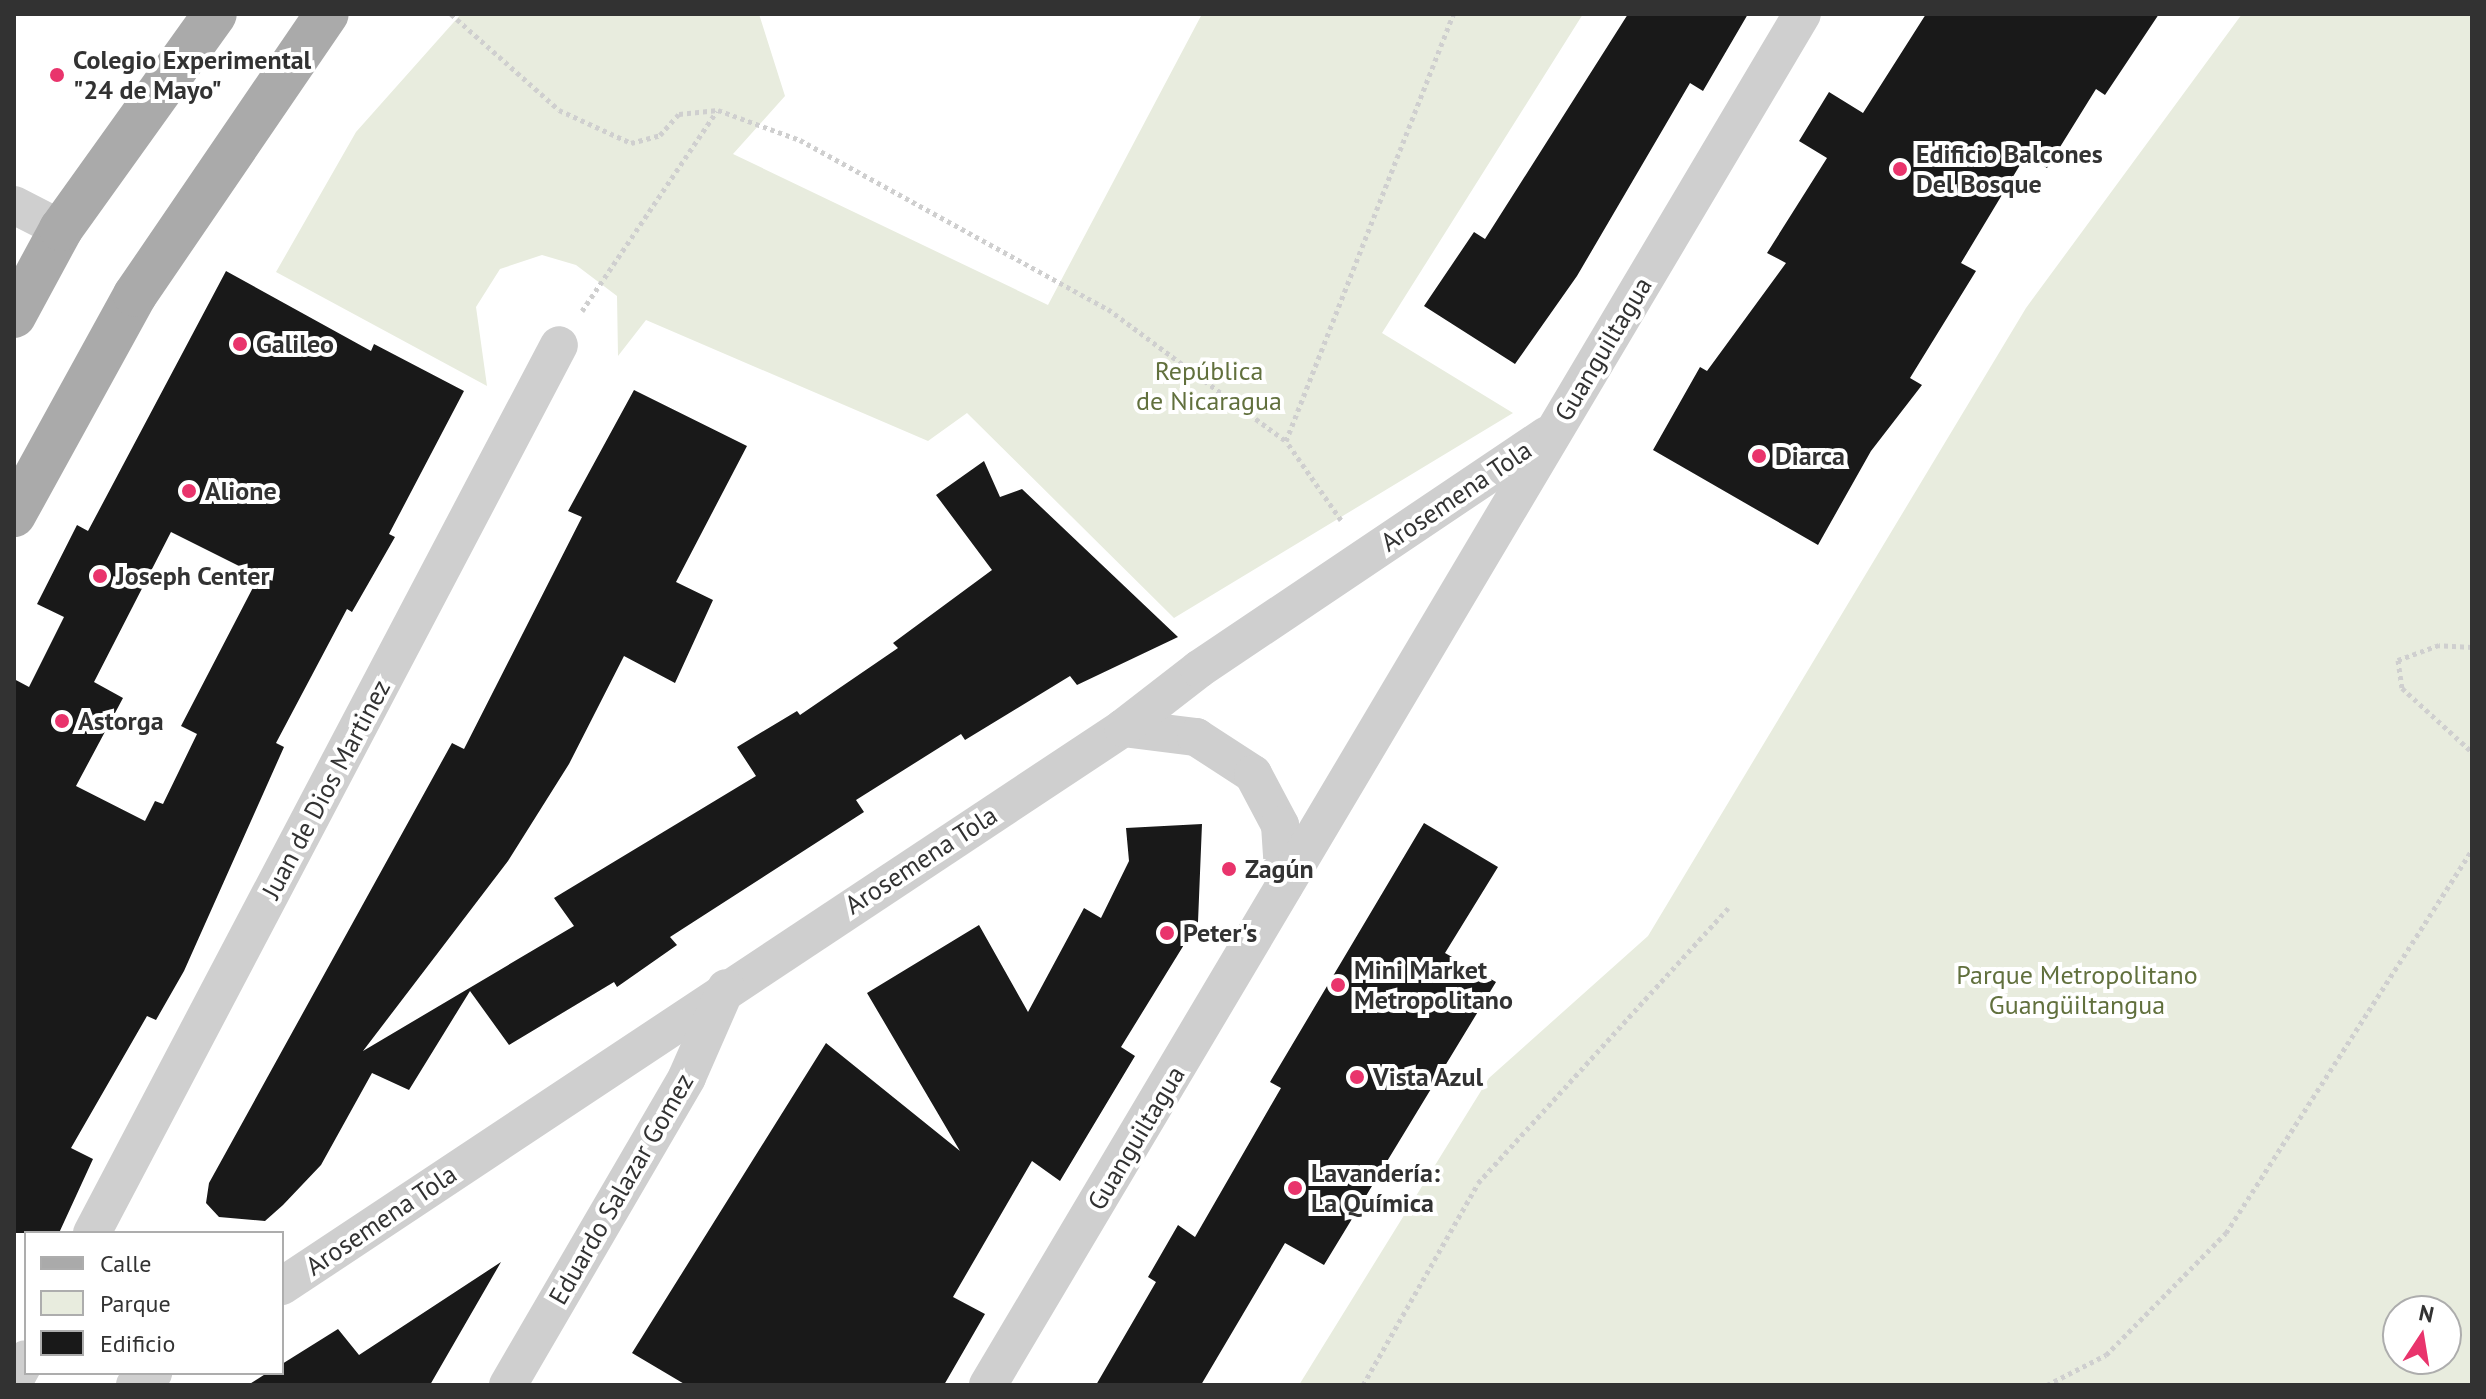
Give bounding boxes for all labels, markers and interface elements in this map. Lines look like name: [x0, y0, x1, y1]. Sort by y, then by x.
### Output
place label: Colegio Experimental "24 de Mayo": [73, 44, 311, 106]
marker: Colegio Experimental "24 de Mayo": [48, 66, 66, 84]
place label: Edificio Balcones Del Bosque: [1916, 138, 2103, 200]
marker: Edificio Balcones Del Bosque: [1891, 160, 1909, 178]
street label: Guanguiltagua: [1548, 271, 1658, 427]
place label: Galileo: [256, 328, 334, 360]
marker: Galileo: [231, 335, 249, 353]
park label: República de Nicaragua: [1136, 355, 1282, 416]
street label: Arosemena Tola: [1374, 434, 1538, 558]
place label: Diarca: [1775, 440, 1845, 472]
marker: Diarca: [1750, 447, 1768, 465]
place label: Alione: [205, 475, 277, 507]
marker: Alione: [180, 482, 198, 500]
place label: Joseph Center: [116, 560, 270, 592]
marker: Joseph Center: [91, 567, 109, 585]
street label: Juan de Dios Martinez: [255, 674, 397, 904]
place label: Astorga: [78, 705, 164, 737]
marker: Astorga: [53, 712, 71, 730]
street label: Arosemena Tola: [839, 799, 1003, 921]
place label: Zagún: [1245, 853, 1314, 885]
marker: Zagún: [1220, 860, 1238, 878]
place label: Peter's: [1183, 917, 1257, 949]
marker: Peter's: [1158, 924, 1176, 942]
place label: Mini Market Metropolitano: [1354, 954, 1513, 1016]
park label: Parque Metropolitano Guangüiltangua: [1956, 959, 2198, 1020]
marker: Mini Market Metropolitano: [1329, 976, 1347, 994]
street label: Guanguiltagua: [1081, 1060, 1191, 1216]
place label: Vista Azul: [1373, 1061, 1484, 1093]
street label: Eduardo Salazar Gomez: [542, 1068, 700, 1310]
marker: Vista Azul: [1348, 1068, 1366, 1086]
place label: Lavandería: La Química: [1311, 1157, 1440, 1218]
street label: Arosemena Tola: [299, 1158, 463, 1282]
marker: Lavandería: La Química: [1286, 1179, 1304, 1197]
legend: [24, 1231, 284, 1375]
text: Calle: [100, 1248, 151, 1279]
text: Parque: [100, 1288, 171, 1319]
north arrow: [2382, 1295, 2462, 1375]
text: N: [2417, 1298, 2437, 1329]
text: Edificio: [100, 1328, 175, 1359]

